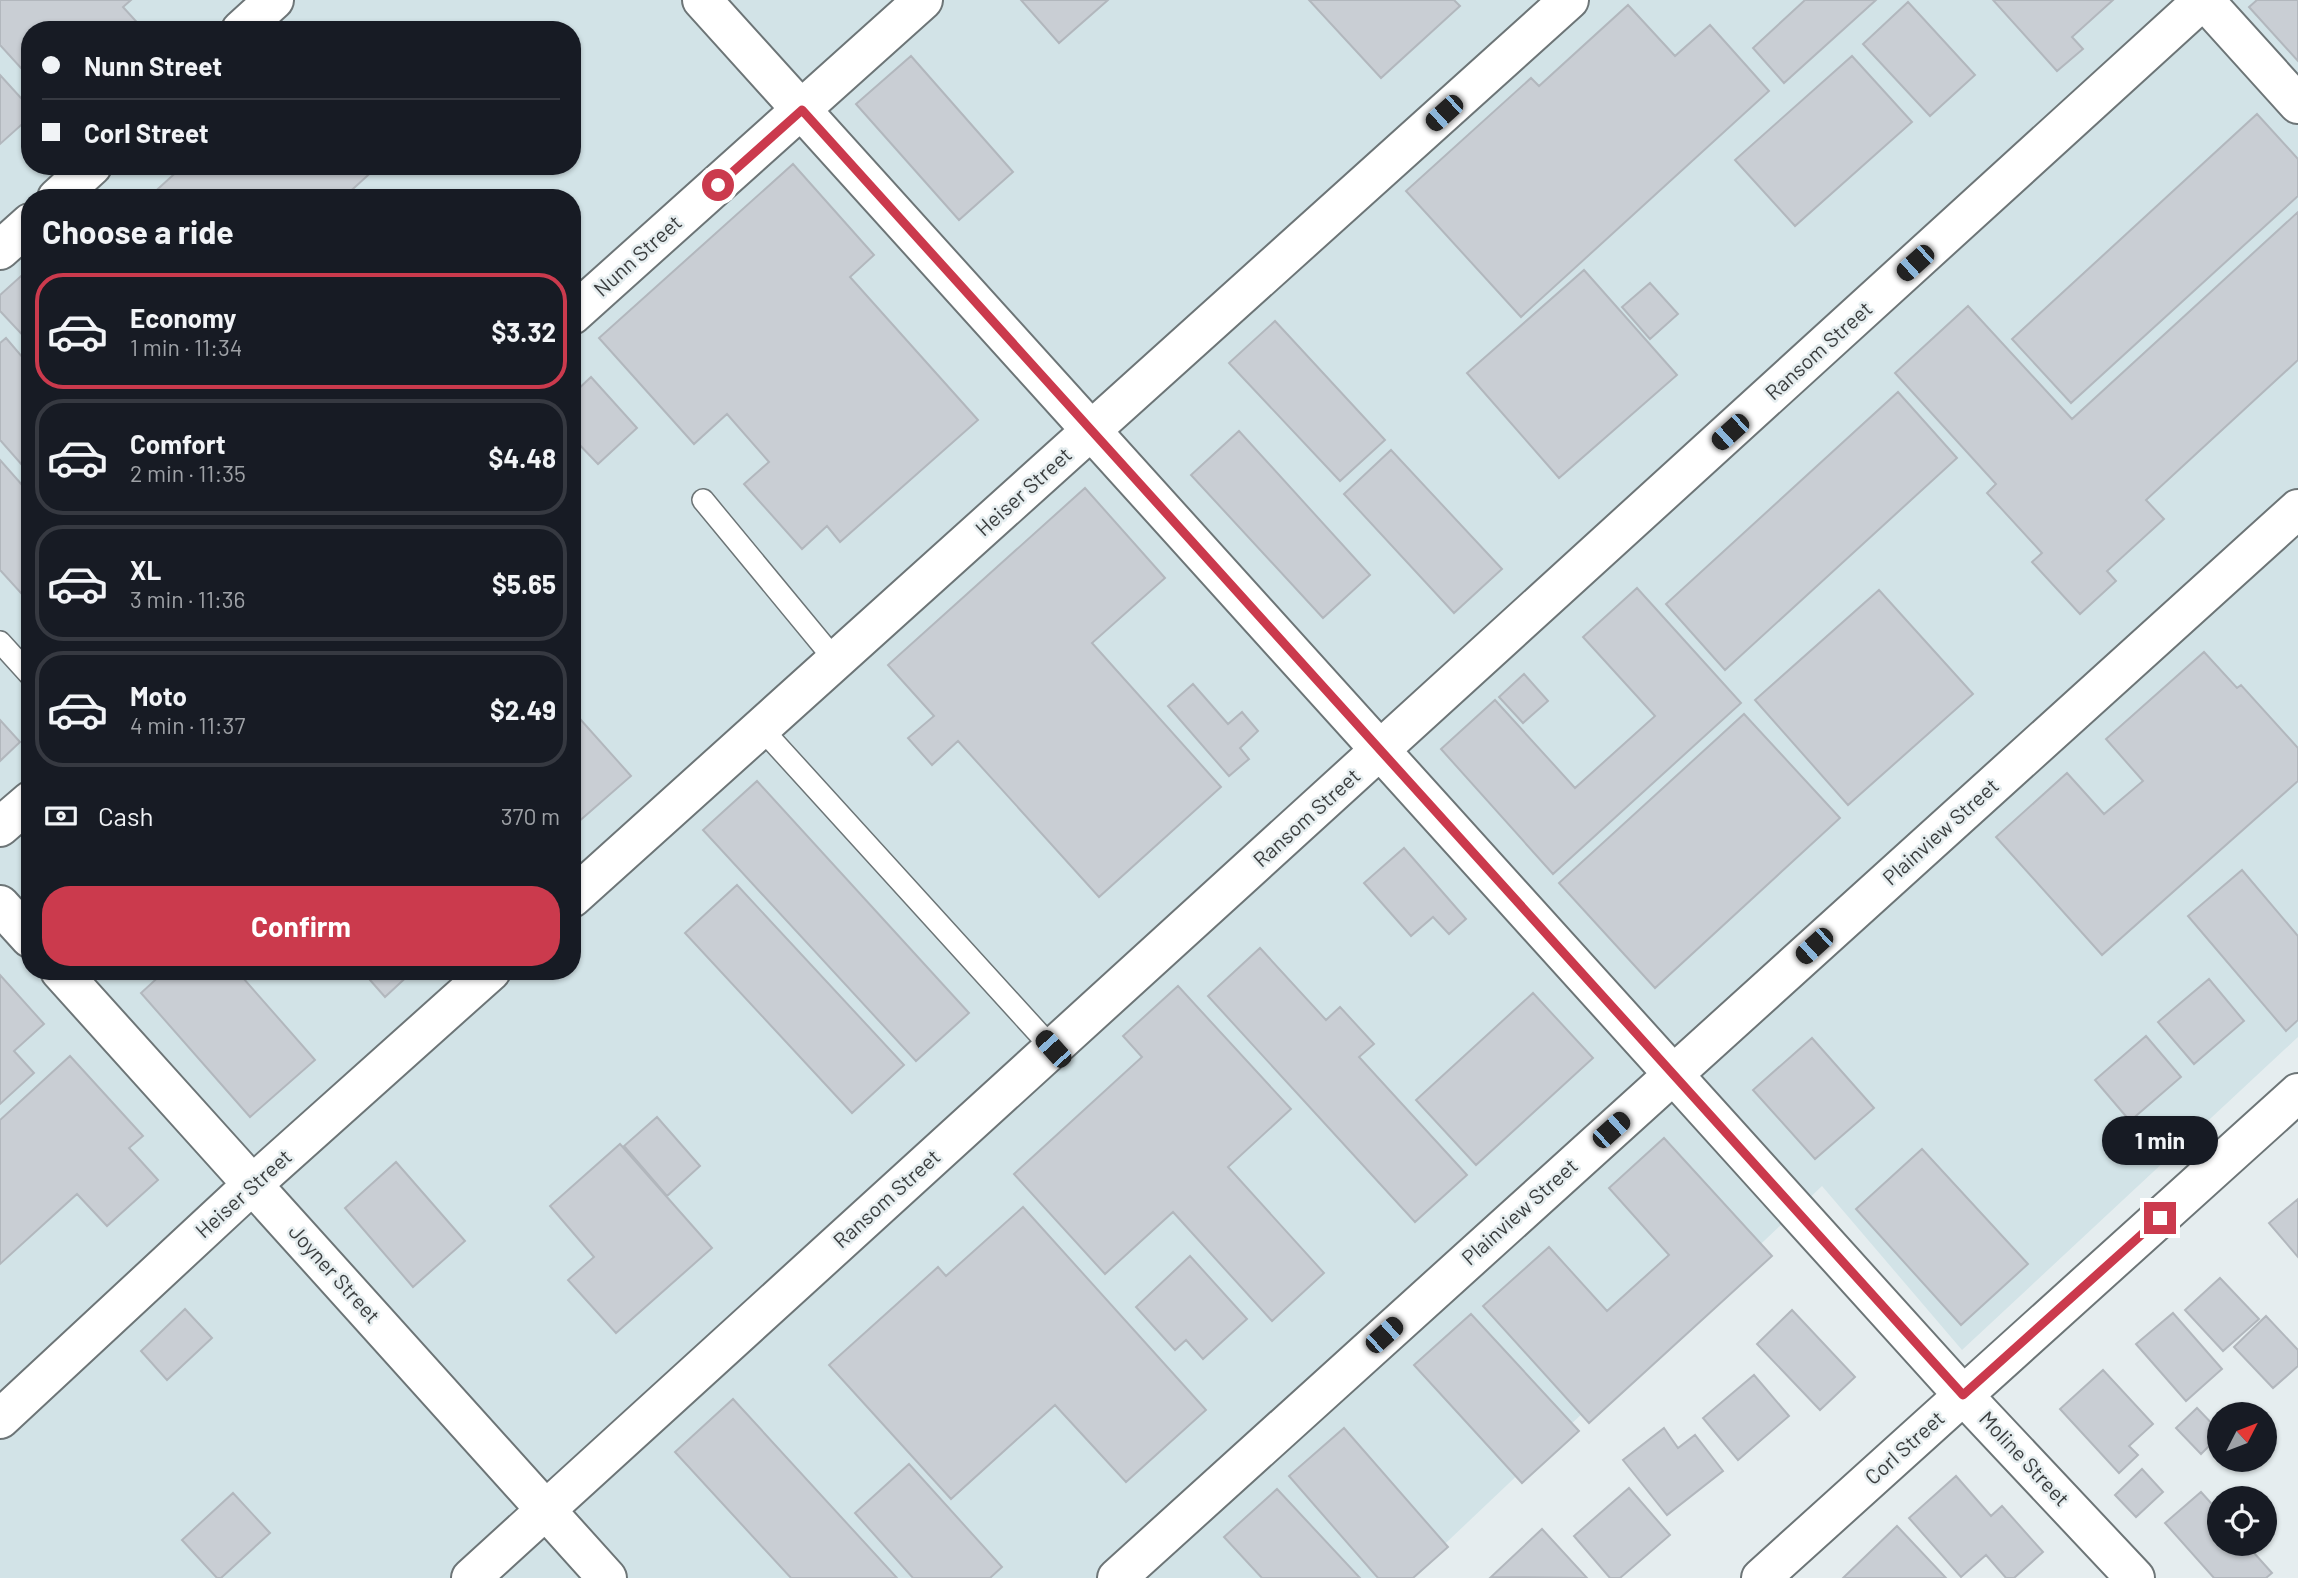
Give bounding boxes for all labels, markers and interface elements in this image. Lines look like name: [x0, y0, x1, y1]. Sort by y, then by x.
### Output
text: Nunn Street: [84, 50, 222, 81]
car: [1422, 91, 1467, 135]
text: Corl Street: [84, 117, 209, 148]
route start: [702, 169, 734, 201]
street label: Nunn Street: [588, 209, 686, 301]
text: Choose a ride: [42, 212, 234, 250]
car: [1893, 241, 1938, 285]
street label: Ransom Street: [1759, 295, 1877, 404]
icon: car: [46, 300, 109, 363]
text: Economy: [130, 302, 236, 333]
text: $3.32: [491, 316, 556, 347]
text: 1 min · 11:34: [130, 333, 242, 361]
car: [1708, 410, 1753, 454]
icon: car: [46, 426, 109, 489]
text: Comfort: [130, 428, 226, 459]
street label: Heiser Street: [970, 441, 1076, 541]
text: $4.48: [489, 442, 556, 473]
text: 2 min · 11:35: [130, 459, 246, 487]
icon: car: [46, 552, 109, 615]
text: XL: [130, 554, 161, 585]
text: $5.65: [492, 568, 556, 599]
text: 3 min · 11:36: [130, 585, 245, 613]
icon: car: [46, 678, 109, 741]
text: Moto: [130, 680, 187, 711]
text: $2.49: [490, 694, 556, 725]
text: 4 min · 11:37: [130, 711, 245, 739]
street label: Ransom Street: [1247, 762, 1365, 871]
street label: Plainview Street: [1877, 772, 2003, 889]
icon: cash: [42, 797, 80, 835]
text: Cash: [98, 800, 153, 831]
text: 370 m: [501, 802, 560, 830]
button: Confirm: [42, 886, 560, 966]
car: [1792, 924, 1837, 968]
car: [1032, 1026, 1075, 1072]
car: [1589, 1108, 1634, 1152]
callout: 1 min: [2102, 1116, 2218, 1166]
text: 1 min: [2135, 1126, 2185, 1154]
street label: Heiser Street: [190, 1143, 296, 1243]
street label: Ransom Street: [827, 1143, 945, 1252]
street label: Plainview Street: [1456, 1152, 1582, 1269]
route end: [2144, 1202, 2176, 1234]
street label: Joyner Street: [284, 1218, 386, 1328]
car: [1362, 1313, 1407, 1357]
north arrow: [2207, 1402, 2277, 1472]
map controls: [2207, 1402, 2277, 1556]
street label: Corl Street: [1859, 1405, 1949, 1489]
street label: Moline Street: [1975, 1405, 2075, 1511]
button: locate: [2207, 1486, 2277, 1556]

